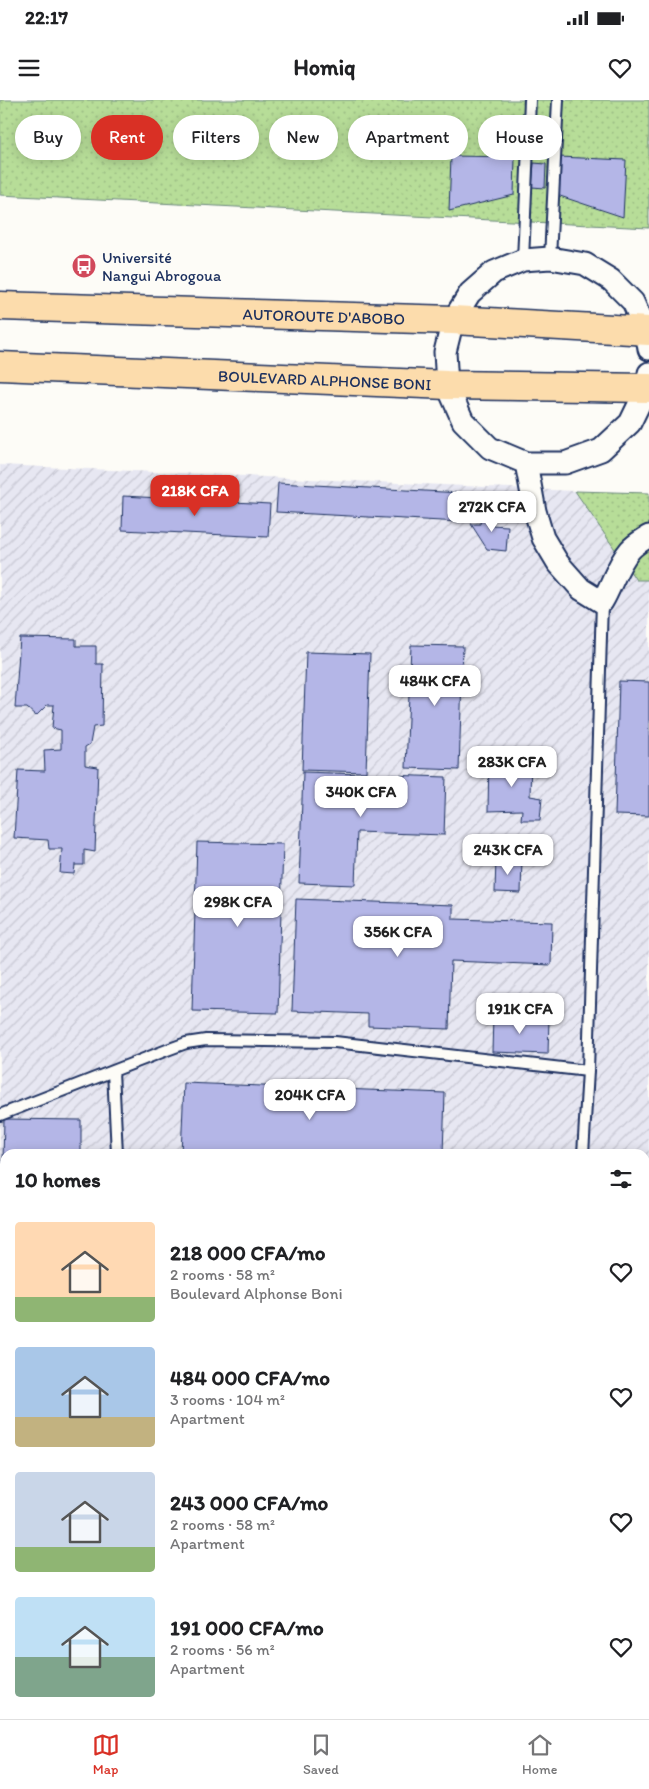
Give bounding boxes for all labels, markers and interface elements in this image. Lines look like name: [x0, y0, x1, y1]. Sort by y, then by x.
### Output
text: 22:17: [25, 6, 68, 29]
icon: menu: [15, 54, 43, 82]
text: Homiq: [294, 54, 355, 81]
icon: heart: [606, 54, 634, 82]
chip: Buy: [15, 115, 81, 160]
chip: Rent: [91, 115, 163, 160]
chip: Filters: [173, 115, 259, 160]
chip: New: [269, 115, 338, 160]
chip: Apartment: [348, 115, 468, 160]
chip: House: [478, 115, 562, 160]
place label: Université Nangui Abrogoua: [102, 248, 222, 285]
bus stop icon: Université Nangui Abrogoua: [71, 253, 97, 279]
street label: AUTOROUTE D'ABOBO: [242, 305, 405, 329]
street label: BOULEVARD ALPHONSE BONI: [218, 366, 432, 394]
pin: 218K CFA: [143, 474, 247, 517]
text: 218K CFA: [161, 481, 229, 500]
pin: 272K CFA: [440, 490, 544, 533]
text: 272K CFA: [458, 497, 526, 516]
pin: 484K CFA: [383, 664, 487, 707]
text: 484K CFA: [400, 671, 470, 690]
pin: 283K CFA: [460, 746, 564, 788]
text: 283K CFA: [478, 752, 546, 771]
pin: 340K CFA: [309, 776, 413, 818]
text: 340K CFA: [326, 782, 396, 801]
pin: 243K CFA: [456, 834, 560, 876]
text: 243K CFA: [473, 840, 543, 859]
pin: 298K CFA: [186, 886, 290, 928]
text: 298K CFA: [204, 892, 272, 911]
pin: 356K CFA: [346, 916, 450, 958]
text: 356K CFA: [364, 922, 432, 941]
pin: 191K CFA: [468, 992, 572, 1035]
text: 191K CFA: [487, 999, 553, 1018]
pin: 204K CFA: [258, 1078, 362, 1121]
text: 204K CFA: [275, 1085, 345, 1104]
icon: filters: [607, 1165, 635, 1193]
text: 10 homes: [15, 1167, 101, 1192]
text: 218 000 CFA/mo: [170, 1240, 326, 1265]
icon: home: [55, 1242, 115, 1302]
icon: heart: [607, 1258, 635, 1286]
text: 2 rooms · 58 m²: [170, 1265, 275, 1284]
text: Boulevard Alphonse Boni: [170, 1284, 343, 1303]
text: 484 000 CFA/mo: [170, 1365, 330, 1390]
icon: home: [55, 1367, 115, 1427]
icon: heart: [607, 1383, 635, 1411]
text: 3 rooms · 104 m²: [170, 1390, 285, 1409]
text: Apartment: [170, 1409, 245, 1428]
text: 243 000 CFA/mo: [170, 1490, 328, 1515]
icon: home: [55, 1492, 115, 1552]
icon: heart: [607, 1508, 635, 1536]
text: 2 rooms · 58 m²: [170, 1515, 275, 1534]
text: Apartment: [170, 1534, 245, 1553]
text: 191 000 CFA/mo: [170, 1615, 324, 1640]
icon: home: [55, 1617, 115, 1677]
icon: heart: [607, 1633, 635, 1661]
text: 2 rooms · 56 m²: [170, 1640, 275, 1659]
text: Apartment: [170, 1659, 245, 1678]
tab: Map: [92, 1731, 120, 1778]
tab: Saved: [303, 1731, 339, 1778]
tab: Home: [522, 1731, 557, 1778]

